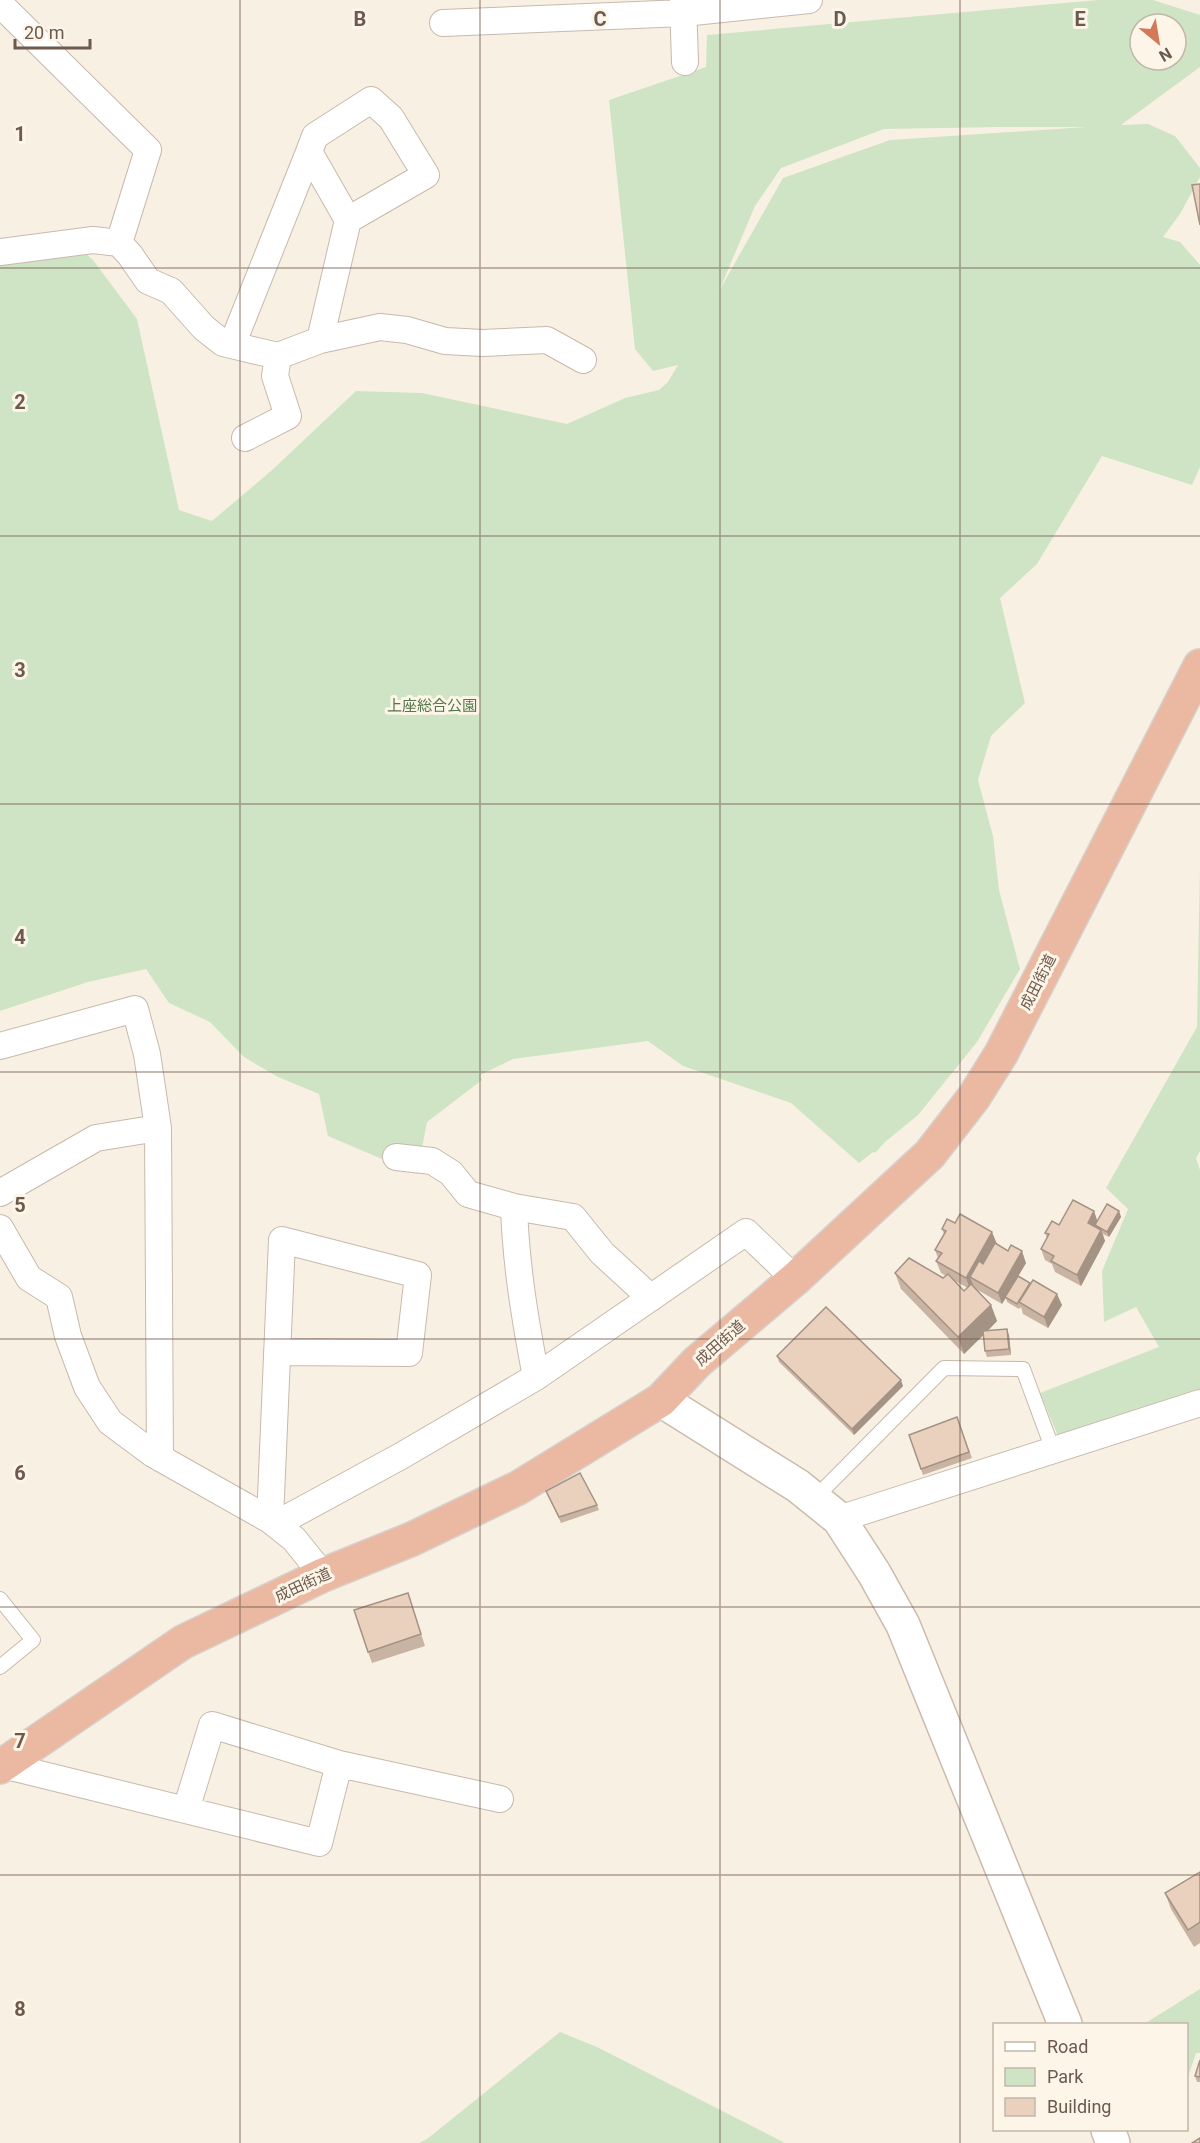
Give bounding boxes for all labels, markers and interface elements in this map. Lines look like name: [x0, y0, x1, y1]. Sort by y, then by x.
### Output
text: B: [354, 7, 366, 31]
text: C: [593, 7, 607, 31]
text: D: [834, 7, 847, 31]
text: E: [1074, 7, 1086, 31]
scale bar: [15, 12, 90, 50]
north arrow: [1128, 12, 1188, 72]
text: 20 m: [24, 22, 64, 43]
text: N: [1156, 44, 1175, 66]
text: 1: [14, 122, 26, 146]
text: 2: [14, 390, 26, 414]
text: 3: [14, 658, 26, 682]
park label: 上座総合公園: [387, 697, 477, 715]
text: 4: [14, 925, 26, 949]
street label: 成田街道: [1016, 951, 1060, 1013]
text: 5: [14, 1193, 26, 1217]
street label: 成田街道: [691, 1317, 749, 1369]
text: 6: [14, 1461, 26, 1485]
street label: 成田街道: [272, 1564, 334, 1606]
text: 7: [14, 1729, 26, 1753]
text: 8: [14, 1997, 26, 2021]
legend: [993, 2023, 1188, 2131]
text: Road: [1047, 2036, 1088, 2057]
text: Park: [1047, 2066, 1084, 2087]
text: Building: [1047, 2096, 1111, 2117]

